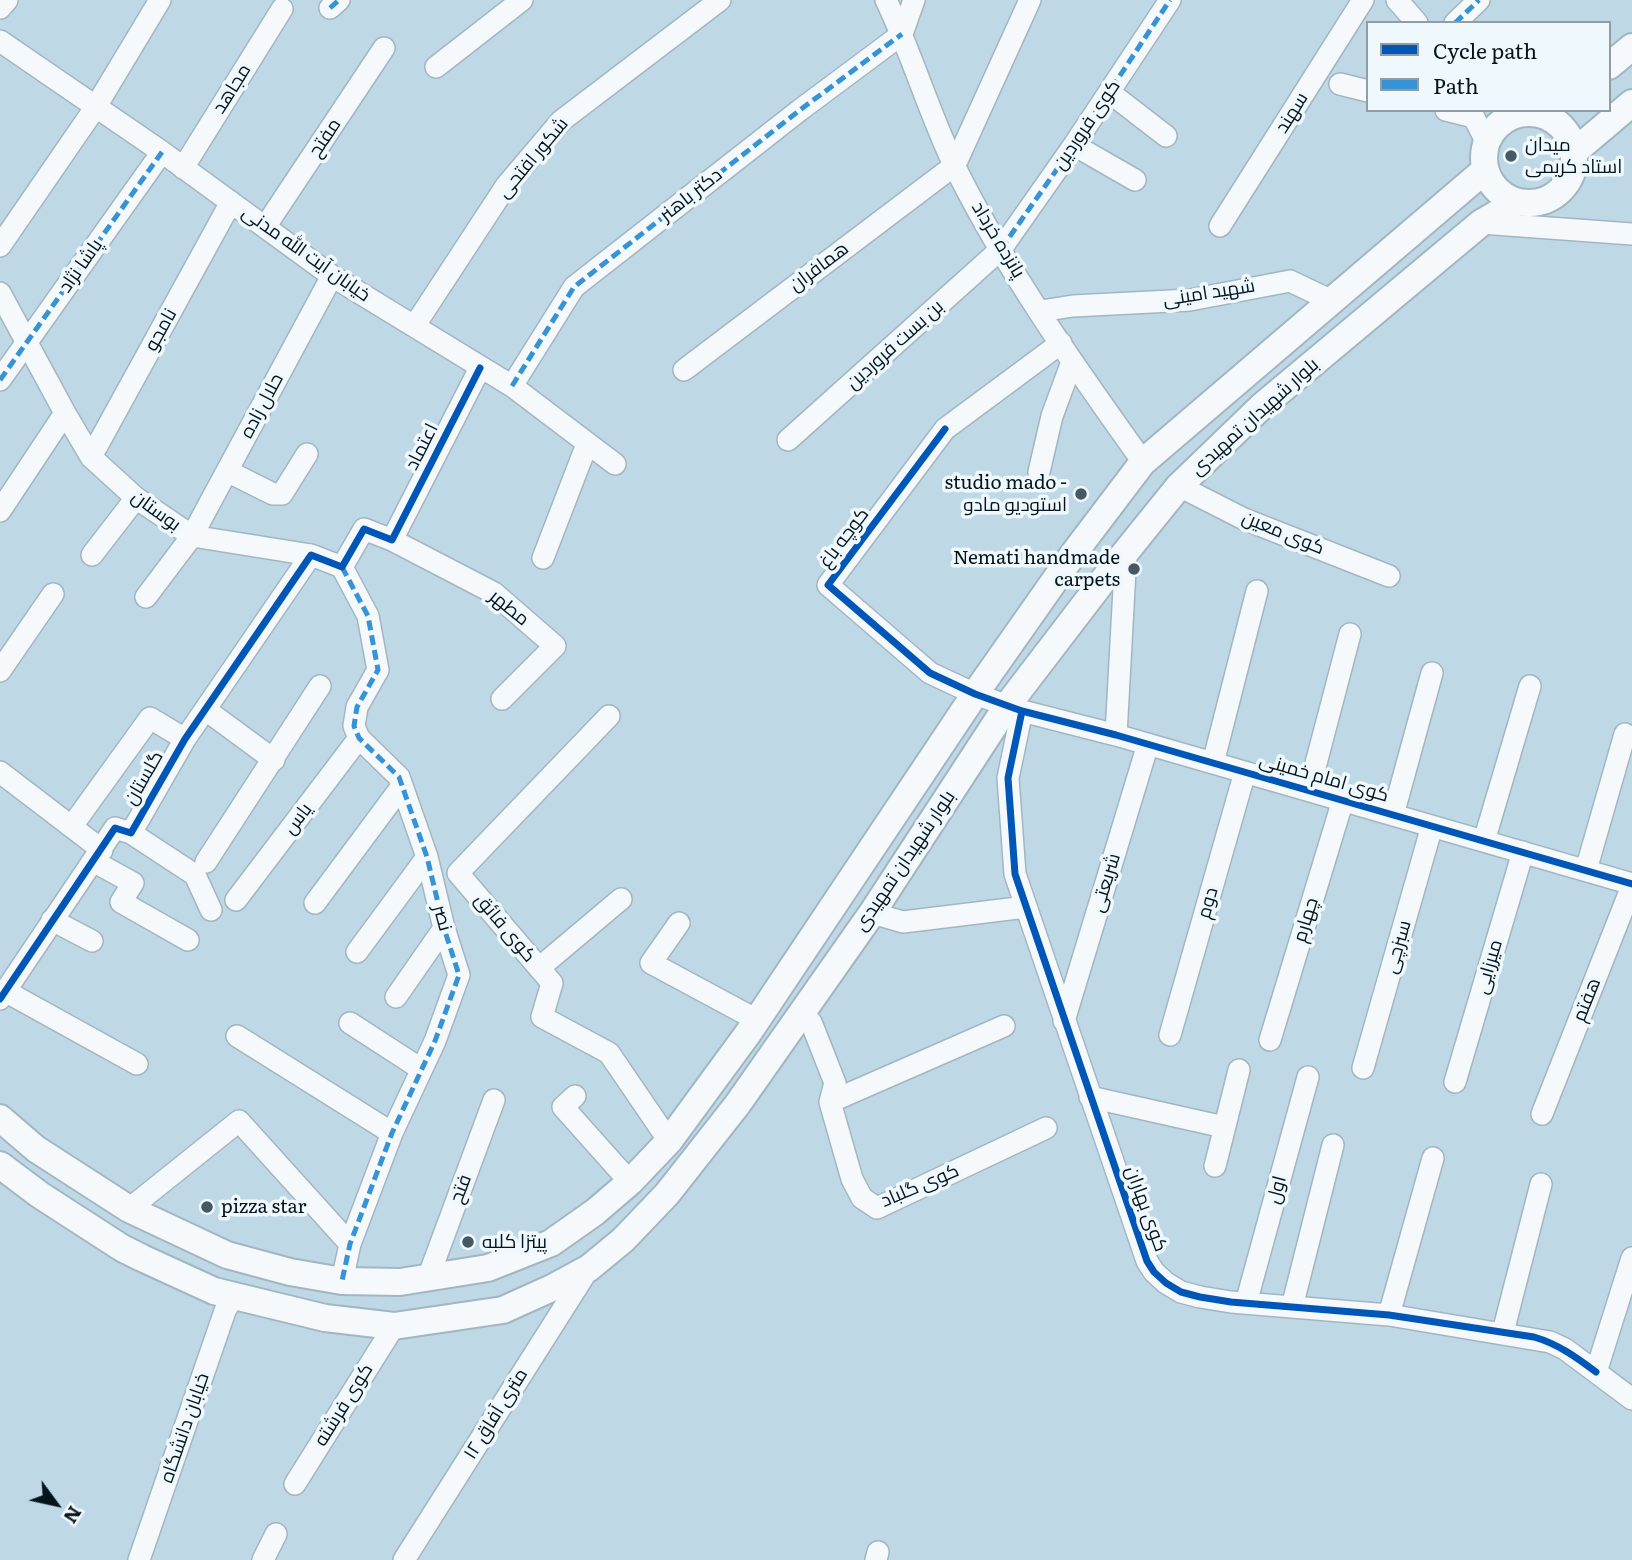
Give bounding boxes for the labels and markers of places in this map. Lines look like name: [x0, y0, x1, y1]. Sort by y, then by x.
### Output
place label: میدان استاد کریمی: [1525, 134, 1622, 178]
marker: میدان استاد کریمی: [1503, 148, 1519, 164]
place label: studio mado - استودیو مادو: [945, 472, 1067, 516]
marker: studio mado - استودیو مادو: [1073, 486, 1089, 502]
place label: Nemati handmade carpets: [953, 547, 1120, 591]
marker: Nemati handmade carpets: [1126, 561, 1142, 577]
place label: pizza star: [221, 1196, 306, 1218]
marker: pizza star: [199, 1199, 215, 1215]
place label: پیتزا کلبه: [482, 1231, 547, 1253]
marker: پیتزا کلبه: [460, 1234, 476, 1250]

